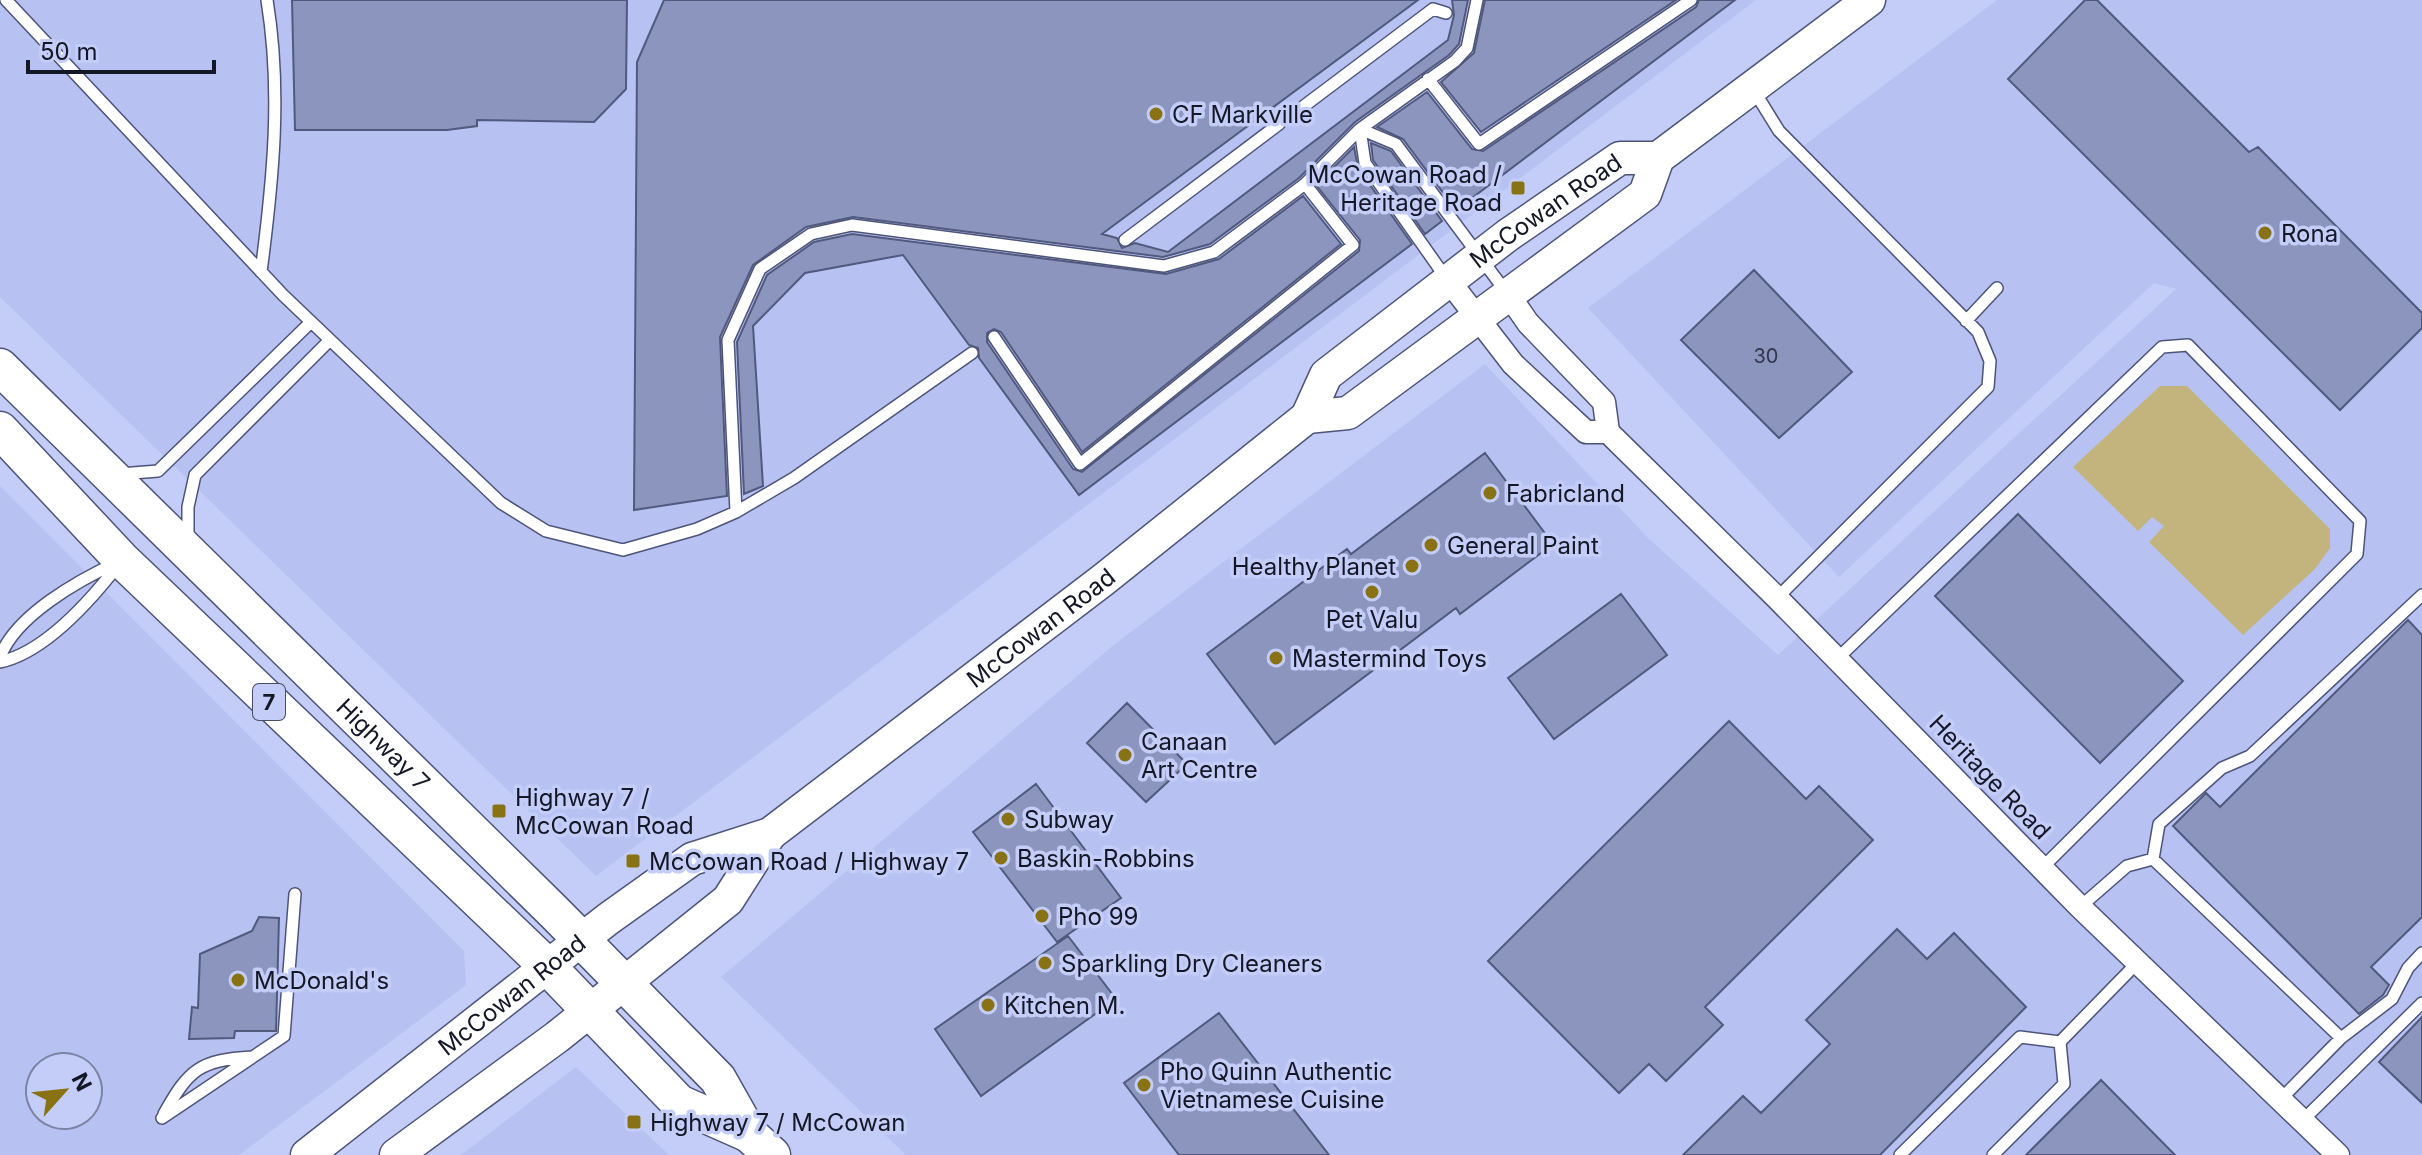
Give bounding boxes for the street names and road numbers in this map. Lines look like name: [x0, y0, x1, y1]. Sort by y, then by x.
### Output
street label: McCowan Road: [1464, 147, 1627, 274]
street label: McCowan Road: [961, 562, 1121, 693]
road number: 7: [253, 684, 285, 720]
street label: Highway 7: [331, 692, 436, 796]
street label: Heritage Road: [1923, 709, 2057, 845]
street label: McCowan Road: [432, 928, 591, 1061]

